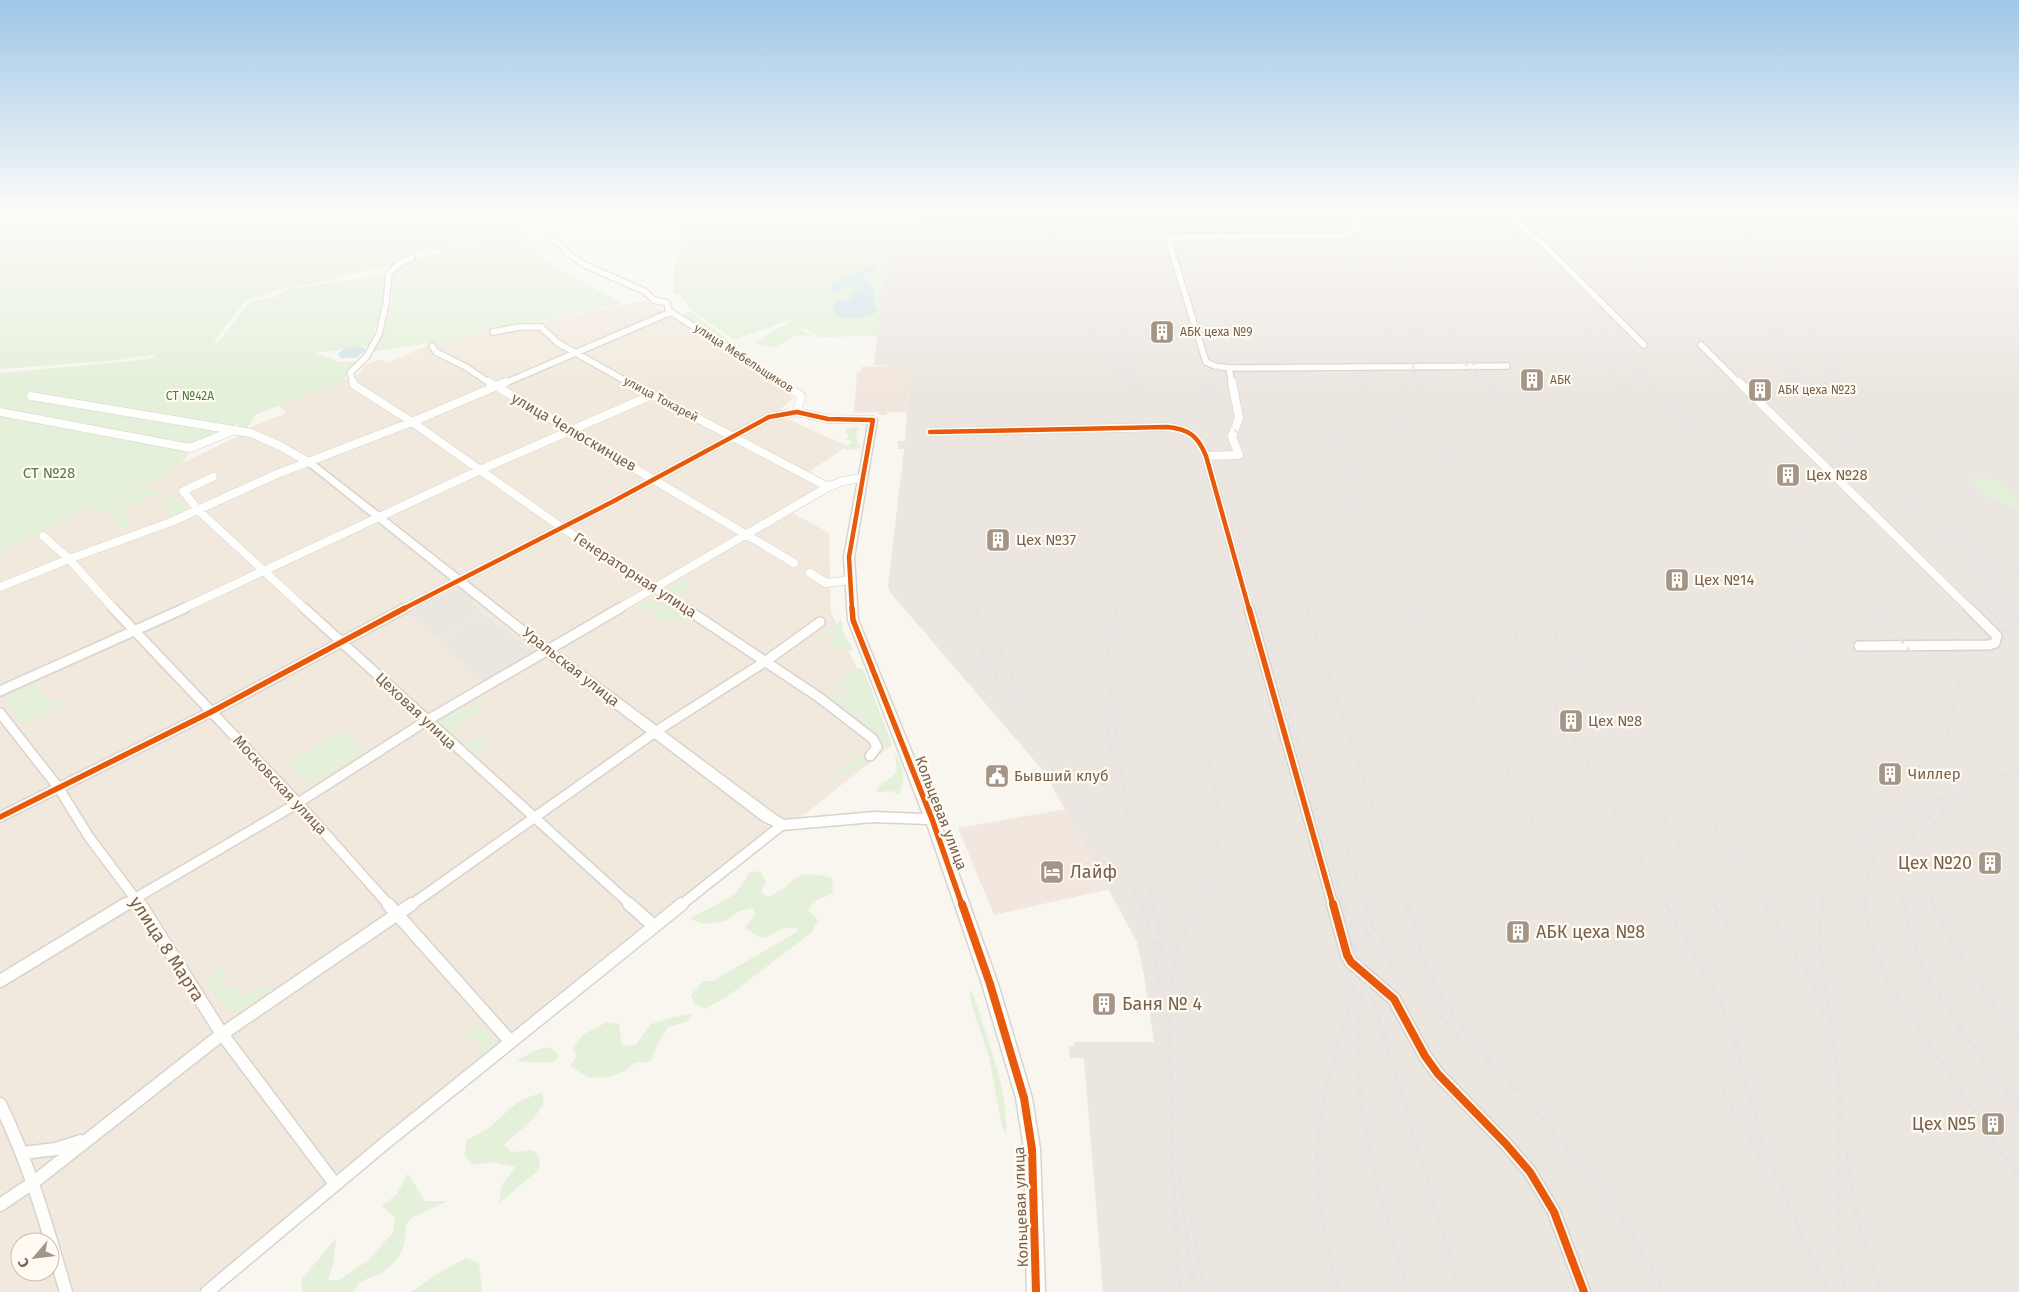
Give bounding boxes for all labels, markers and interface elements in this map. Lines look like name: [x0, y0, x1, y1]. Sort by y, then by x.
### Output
building icon: АБК цеха №9: [1149, 319, 1175, 345]
street label: улица Мебельщиков: [692, 321, 796, 395]
place label: АБК цеха №9: [1180, 325, 1253, 339]
building icon: АБК: [1519, 367, 1545, 393]
street label: улица Токарей: [621, 373, 701, 425]
place label: АБК: [1550, 373, 1571, 387]
building icon: АБК цеха №23: [1747, 377, 1773, 403]
place label: АБК цеха №23: [1778, 383, 1856, 397]
park label: СТ №42А: [166, 389, 214, 403]
street label: улица Челюскинцев: [508, 389, 640, 475]
building icon: Цех №28: [1775, 462, 1801, 488]
park label: СТ №28: [23, 464, 75, 482]
place label: Цех №28: [1806, 466, 1868, 484]
building icon: Цех №37: [985, 527, 1011, 553]
street label: Генераторная улица: [570, 528, 700, 622]
place label: Цех №37: [1016, 531, 1077, 549]
building icon: Цех №14: [1664, 567, 1690, 593]
place label: Цех №14: [1694, 571, 1755, 589]
street label: Уральская улица: [519, 623, 623, 711]
street label: Цеховая улица: [372, 669, 460, 753]
building icon: Цех №8: [1558, 708, 1584, 734]
place label: Цех №8: [1588, 712, 1642, 730]
street label: Московская улица: [229, 732, 331, 838]
street label: Кольцевая улица: [911, 753, 971, 873]
building icon: Чиллер: [1877, 761, 1903, 787]
public building icon: Бывший клуб: [984, 763, 1010, 789]
place label: Чиллер: [1908, 765, 1961, 783]
place label: Бывший клуб: [1014, 767, 1109, 785]
building icon: Цех №20: [1977, 850, 2003, 876]
place label: Цех №20: [1898, 852, 1972, 874]
hotel icon: Лайф: [1039, 859, 1065, 885]
place label: Лайф: [1070, 861, 1117, 883]
street label: улица 8 Марта: [125, 892, 209, 1006]
building icon: АБК цеха №8: [1505, 919, 1531, 945]
place label: АБК цеха №8: [1536, 921, 1645, 943]
building icon: Баня № 4: [1091, 991, 1117, 1017]
place label: Баня № 4: [1122, 993, 1203, 1015]
building icon: Цех №5: [1980, 1111, 2006, 1137]
place label: Цех №5: [1912, 1113, 1976, 1135]
street label: Кольцевая улица: [1010, 1146, 1032, 1268]
north arrow: [10, 1232, 60, 1282]
text: С: [15, 1255, 33, 1270]

